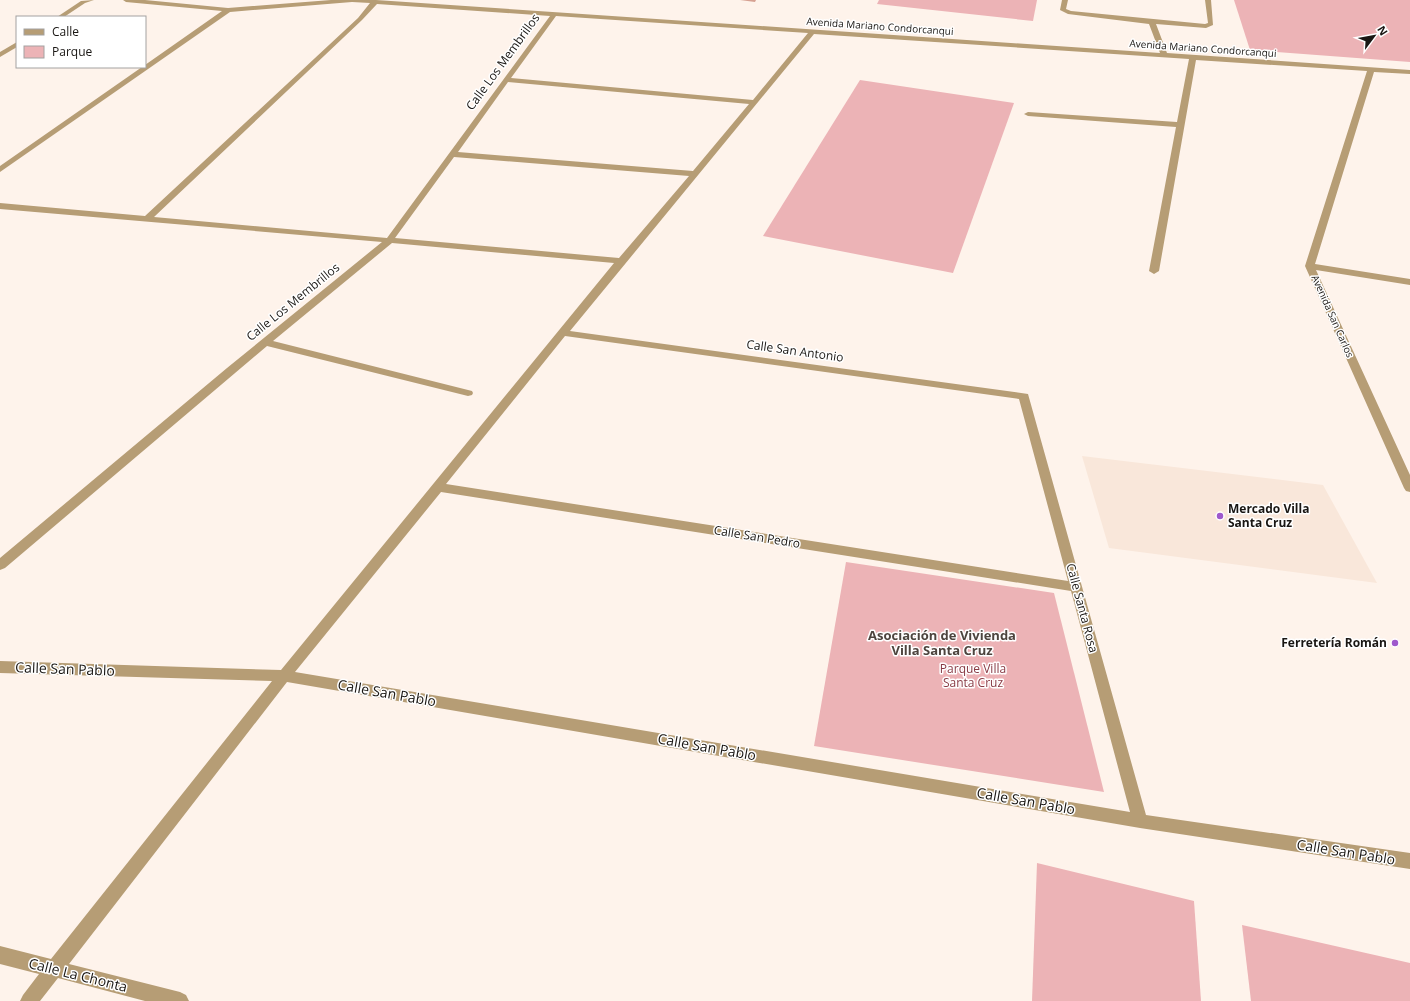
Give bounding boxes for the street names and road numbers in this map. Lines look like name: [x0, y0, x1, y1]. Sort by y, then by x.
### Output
street label: Calle Los Membrillos: [462, 10, 544, 113]
street label: Avenida Mariano Condorcanqui: [806, 14, 954, 38]
street label: Avenida Mariano Condorcanqui: [1129, 36, 1277, 60]
street label: Calle Los Membrillos: [243, 259, 343, 345]
street label: Avenida San Carlos: [1309, 273, 1358, 360]
street label: Calle San Antonio: [745, 335, 845, 366]
street label: Calle San Pedro: [713, 521, 802, 552]
street label: Calle Santa Rosa: [1062, 561, 1103, 654]
street label: Calle San Pablo: [15, 657, 115, 680]
street label: Calle San Pablo: [336, 675, 438, 711]
street label: Calle San Pablo: [656, 729, 758, 765]
street label: Calle San Pablo: [975, 783, 1077, 819]
street label: Calle San Pablo: [1295, 834, 1397, 869]
street label: Calle La Chonta: [27, 953, 129, 996]

